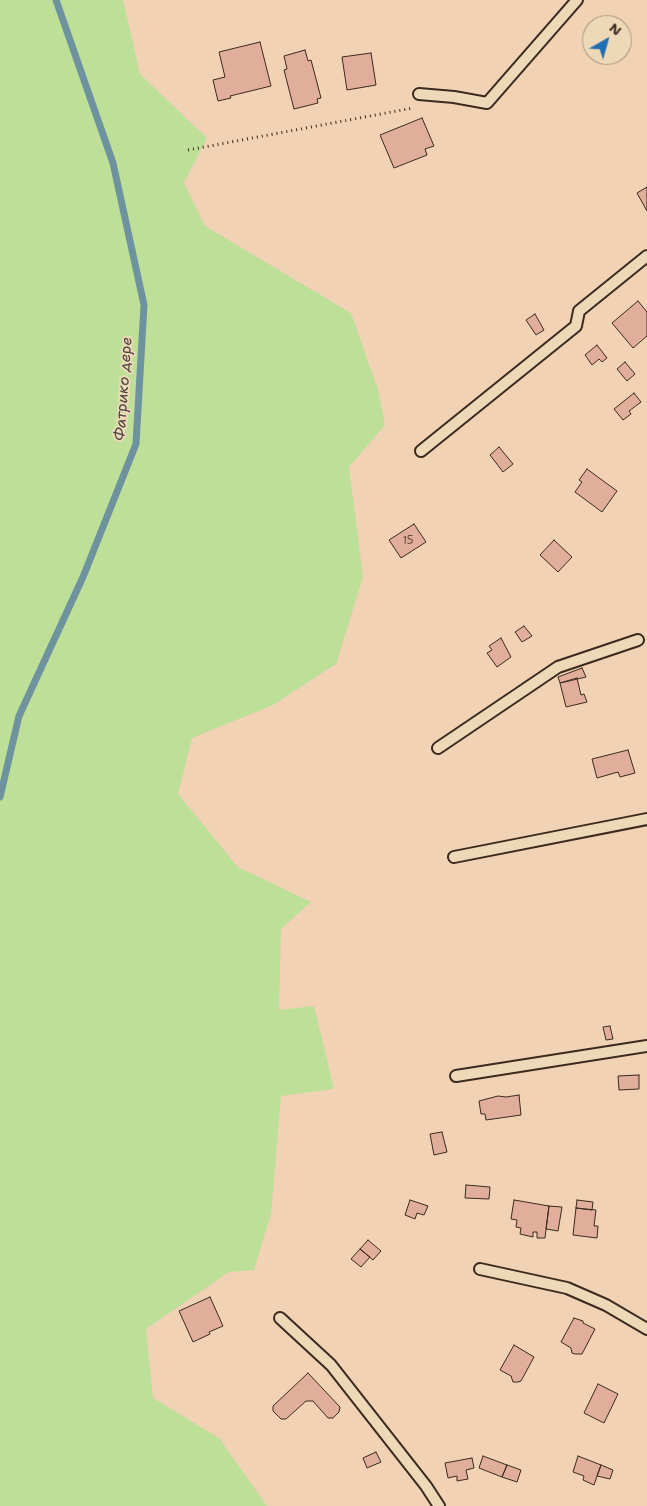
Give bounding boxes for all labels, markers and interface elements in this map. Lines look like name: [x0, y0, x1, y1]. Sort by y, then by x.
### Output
north arrow: [582, 15, 632, 65]
text: N: [606, 18, 626, 39]
water label: Фатрико дере: [111, 336, 137, 442]
house number: 15: [402, 534, 414, 548]

